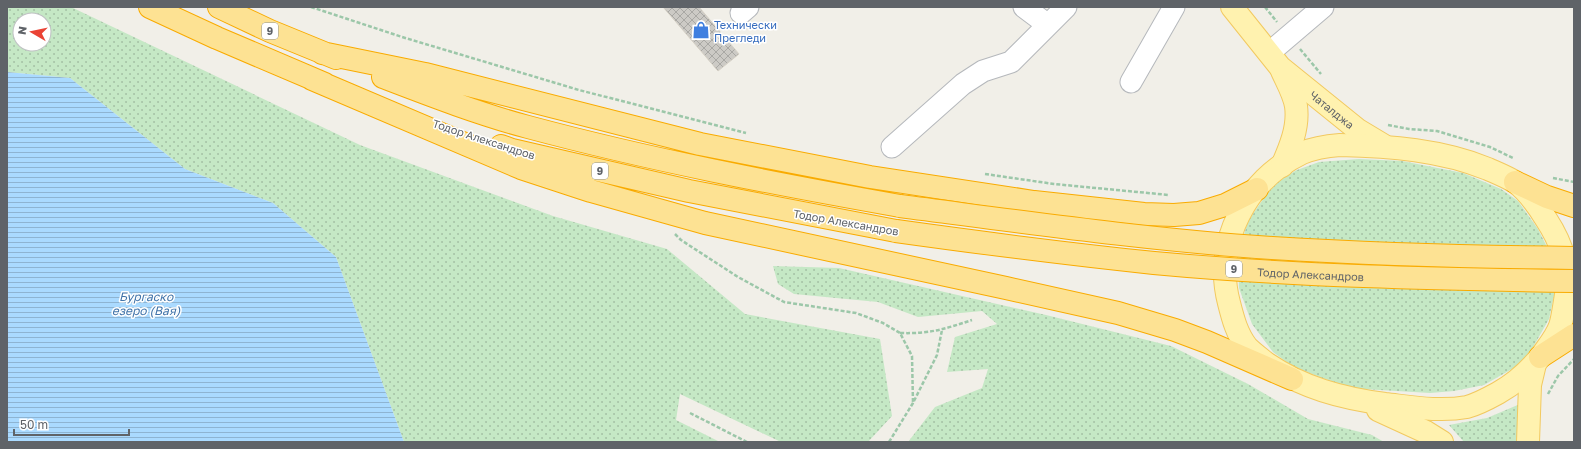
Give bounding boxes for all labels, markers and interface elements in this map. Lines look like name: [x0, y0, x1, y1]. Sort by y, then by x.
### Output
north arrow: [12, 12, 52, 52]
place label: Технически Прегледи: [714, 18, 777, 44]
shop icon: Технически Прегледи: [691, 20, 711, 40]
road number: 9: [262, 23, 278, 39]
text: N: [15, 25, 29, 36]
street label: Чаталджа: [1308, 87, 1357, 131]
street label: Тодор Александров: [431, 116, 537, 162]
road number: 9: [592, 163, 608, 179]
street label: Тодор Александров: [792, 206, 900, 238]
road number: 9: [1226, 261, 1242, 277]
street label: Тодор Александров: [1257, 264, 1364, 283]
water label: Бургаско езеро (Вая): [112, 289, 181, 318]
scale bar: [14, 411, 129, 437]
text: 50 m: [20, 417, 48, 432]

